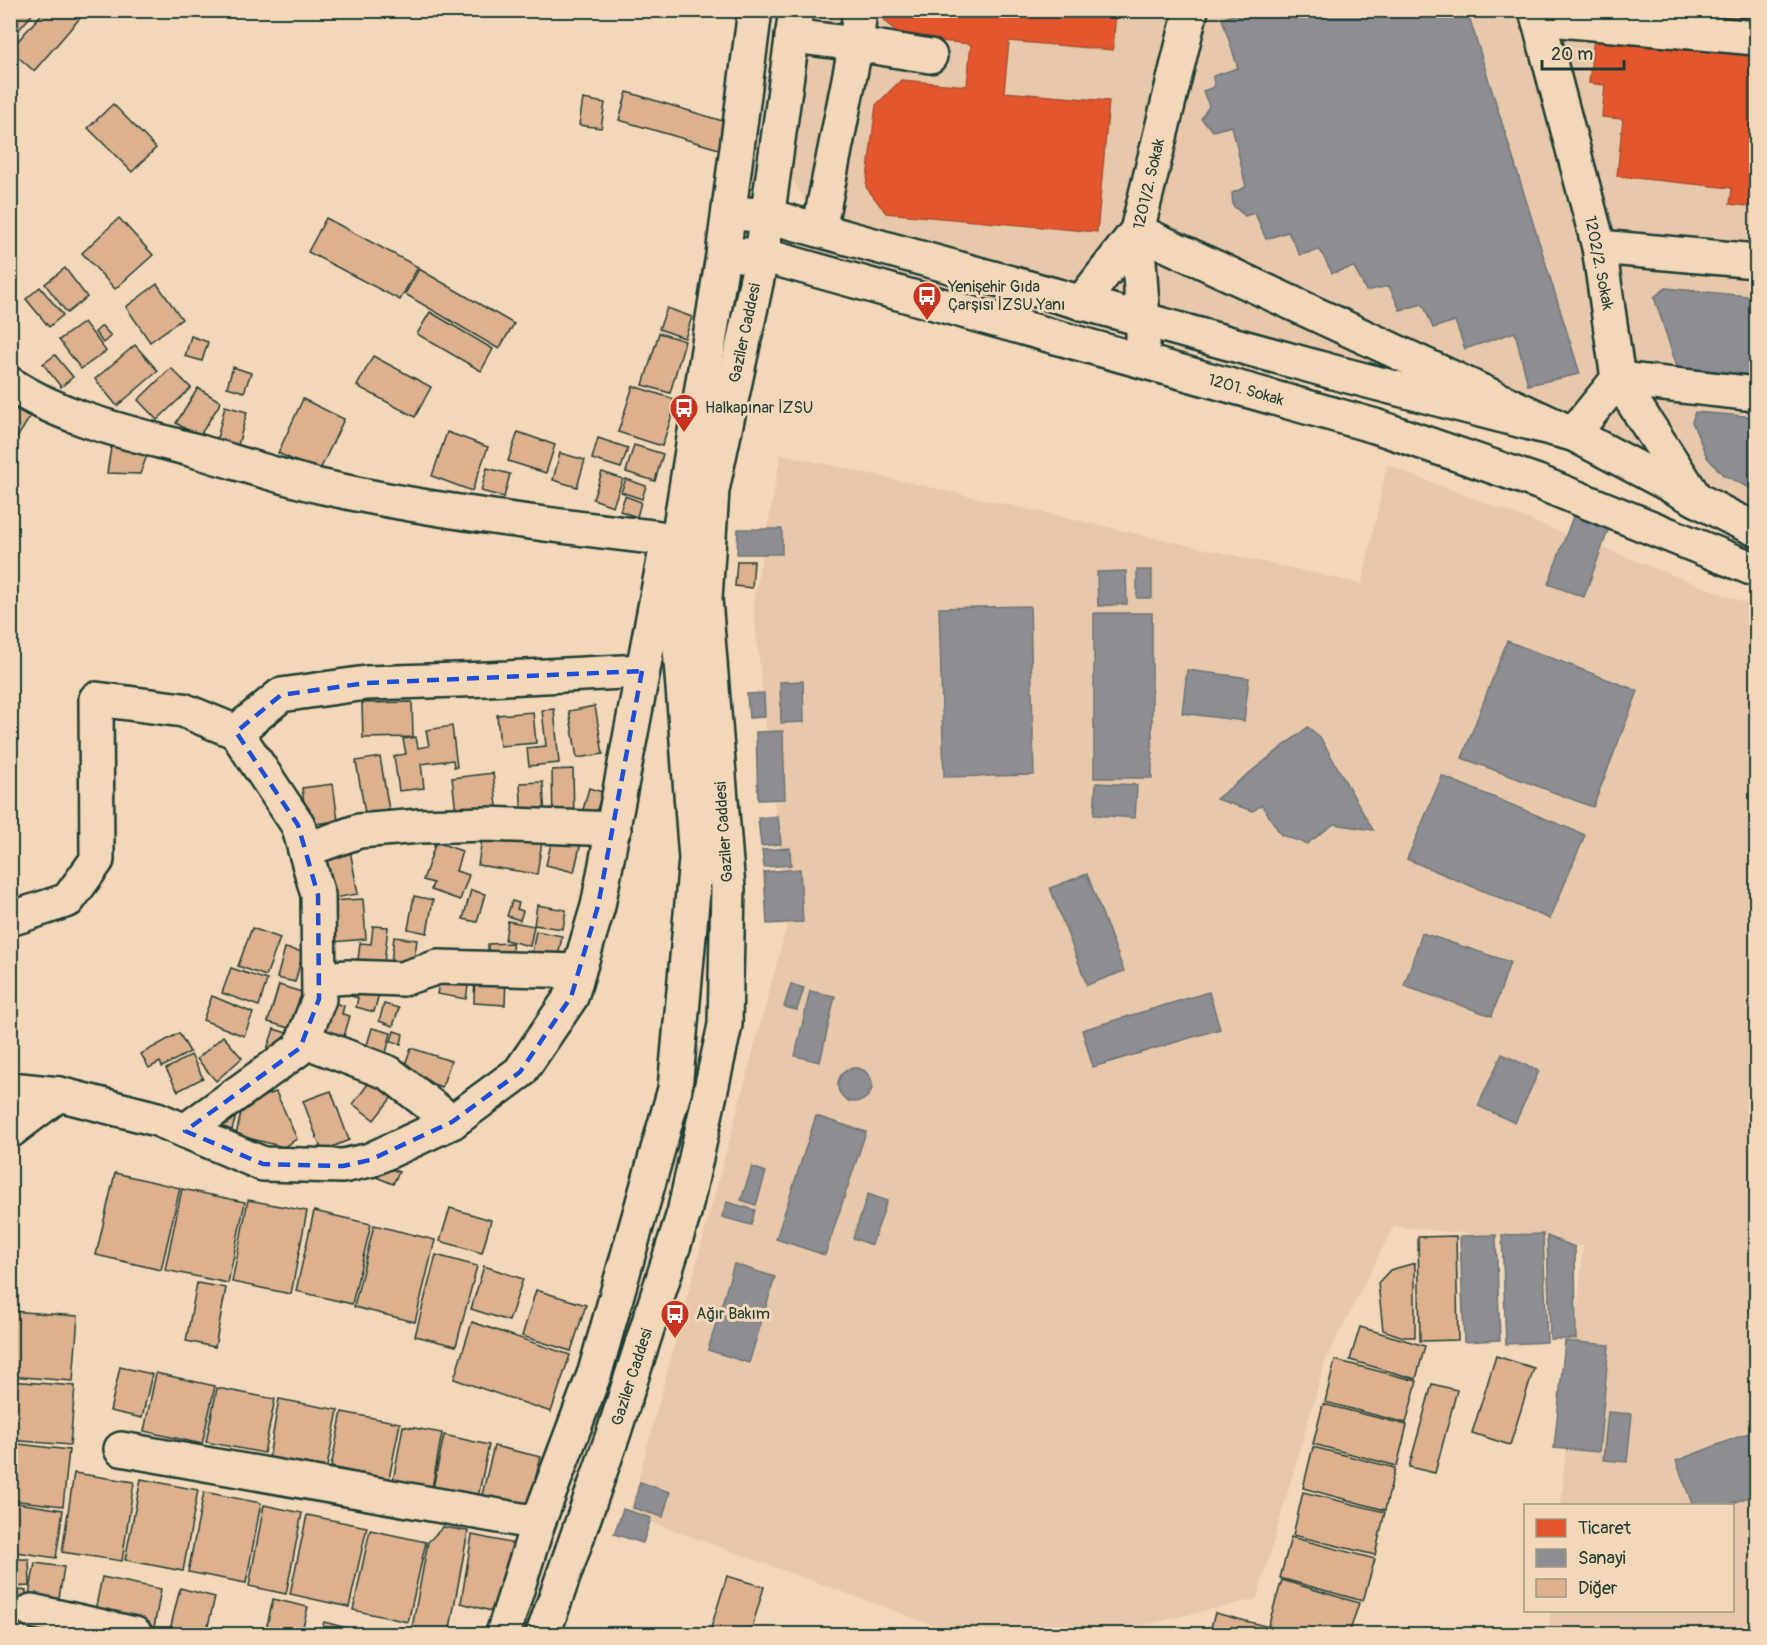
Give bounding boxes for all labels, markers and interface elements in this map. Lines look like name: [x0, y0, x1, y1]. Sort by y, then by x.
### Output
scale bar: [1542, 33, 1624, 71]
text: 20 m: [1551, 43, 1593, 66]
street label: 1201/2. Sokak: [1129, 136, 1169, 231]
street label: 1202/2. Sokak: [1580, 214, 1618, 312]
place label: Yenişehir Gıda Çarşısı İZSU Yanı: [947, 277, 1065, 315]
bus stop icon: Yenişehir Gıda Çarşısı İZSU Yanı: [911, 280, 943, 322]
street label: Gaziler Caddesi: [725, 281, 765, 385]
street label: 1201. Sokak: [1206, 370, 1287, 410]
bus stop icon: Halkapınar İZSU: [668, 392, 700, 434]
place label: Halkapınar İZSU: [705, 398, 813, 418]
street label: Gaziler Caddesi: [710, 781, 738, 883]
bus stop icon: Ağır Bakım: [659, 1298, 691, 1340]
place label: Ağır Bakım: [696, 1304, 770, 1324]
street label: Gaziler Caddesi: [607, 1326, 657, 1428]
legend: [1524, 1504, 1734, 1612]
text: Ticaret: [1578, 1517, 1632, 1540]
text: Sanayi: [1578, 1547, 1626, 1570]
text: Diğer: [1578, 1577, 1618, 1600]

